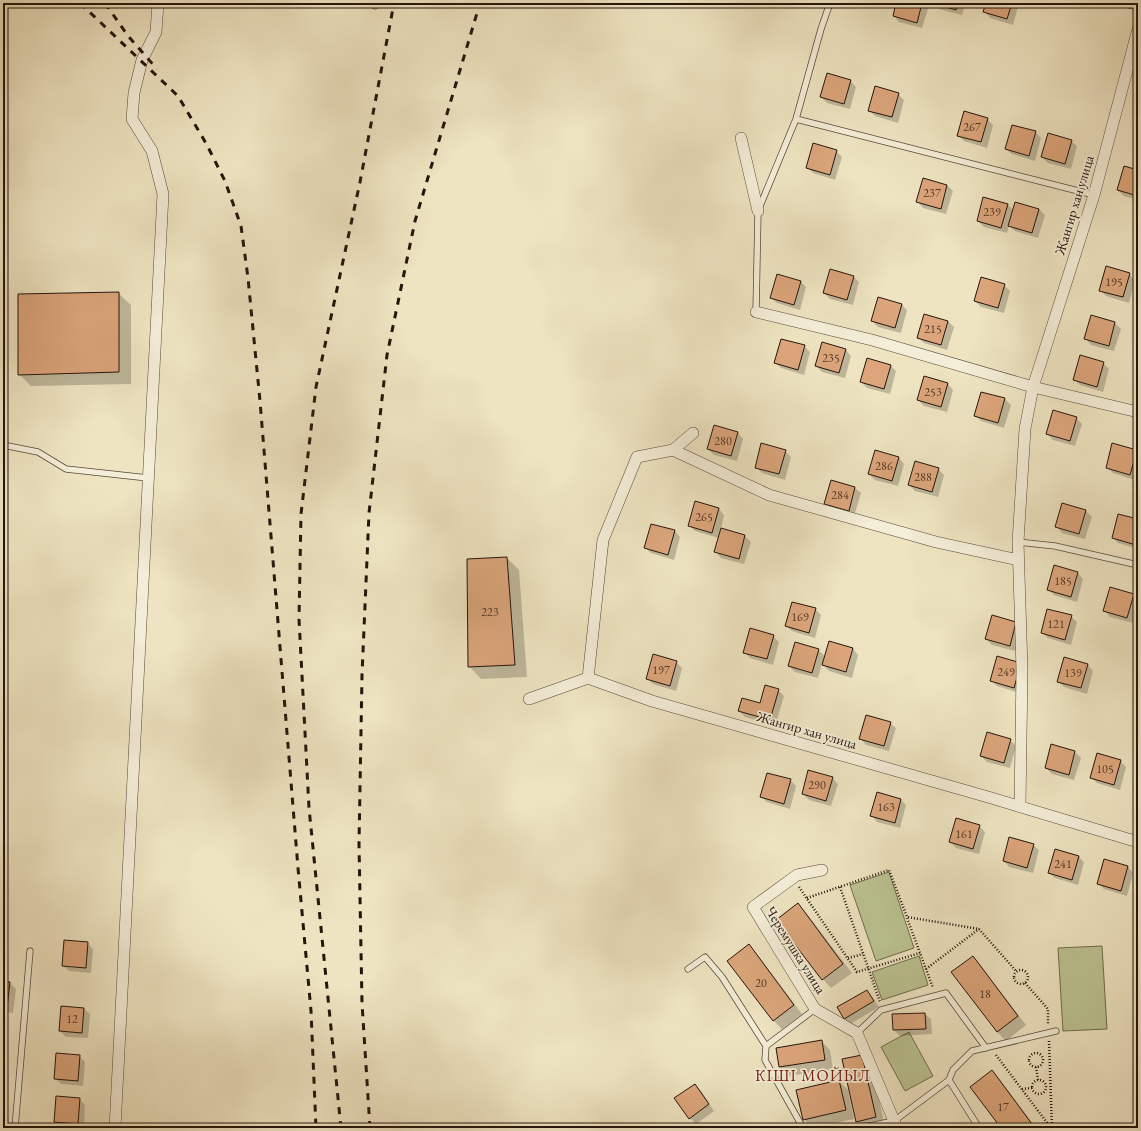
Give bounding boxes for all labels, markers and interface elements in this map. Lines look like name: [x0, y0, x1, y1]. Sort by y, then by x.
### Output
house number: 267: [963, 119, 981, 135]
street label: Жангир хан улица: [1050, 153, 1098, 258]
house number: 237: [923, 185, 941, 201]
house number: 239: [983, 204, 1001, 220]
house number: 195: [1105, 274, 1123, 290]
house number: 215: [924, 321, 942, 337]
house number: 235: [822, 350, 840, 366]
house number: 253: [924, 384, 942, 400]
house number: 280: [714, 433, 732, 449]
house number: 286: [875, 458, 893, 474]
house number: 288: [914, 469, 932, 485]
house number: 284: [831, 487, 849, 503]
house number: 265: [695, 509, 713, 525]
house number: 185: [1054, 573, 1072, 589]
house number: 223: [481, 604, 499, 620]
house number: 169: [791, 609, 809, 625]
house number: 121: [1047, 616, 1065, 632]
house number: 197: [652, 662, 670, 678]
house number: 249: [997, 664, 1015, 680]
house number: 139: [1064, 665, 1082, 681]
street label: Жангир хан улица: [754, 707, 859, 753]
house number: 105: [1096, 761, 1114, 777]
house number: 290: [808, 777, 826, 793]
house number: 163: [877, 799, 895, 815]
house number: 161: [955, 826, 973, 842]
house number: 241: [1054, 856, 1072, 872]
street label: Черемушка улица: [762, 903, 830, 997]
house number: 20: [755, 975, 767, 991]
house number: 18: [979, 986, 991, 1002]
house number: 12: [66, 1011, 78, 1027]
district label: КІШІ МОЙЫЛ: [755, 1065, 871, 1086]
house number: 17: [997, 1099, 1009, 1115]

